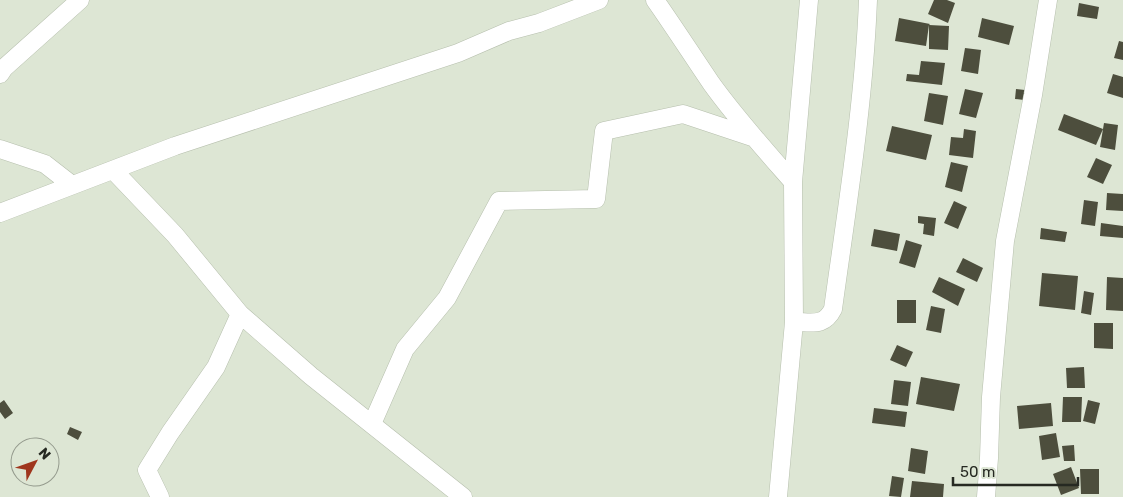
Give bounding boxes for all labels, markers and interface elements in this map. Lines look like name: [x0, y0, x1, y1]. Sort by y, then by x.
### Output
north arrow: [10, 437, 60, 487]
text: N: [35, 444, 54, 463]
scale bar: [953, 454, 1078, 486]
text: 50 m: [960, 463, 995, 481]

